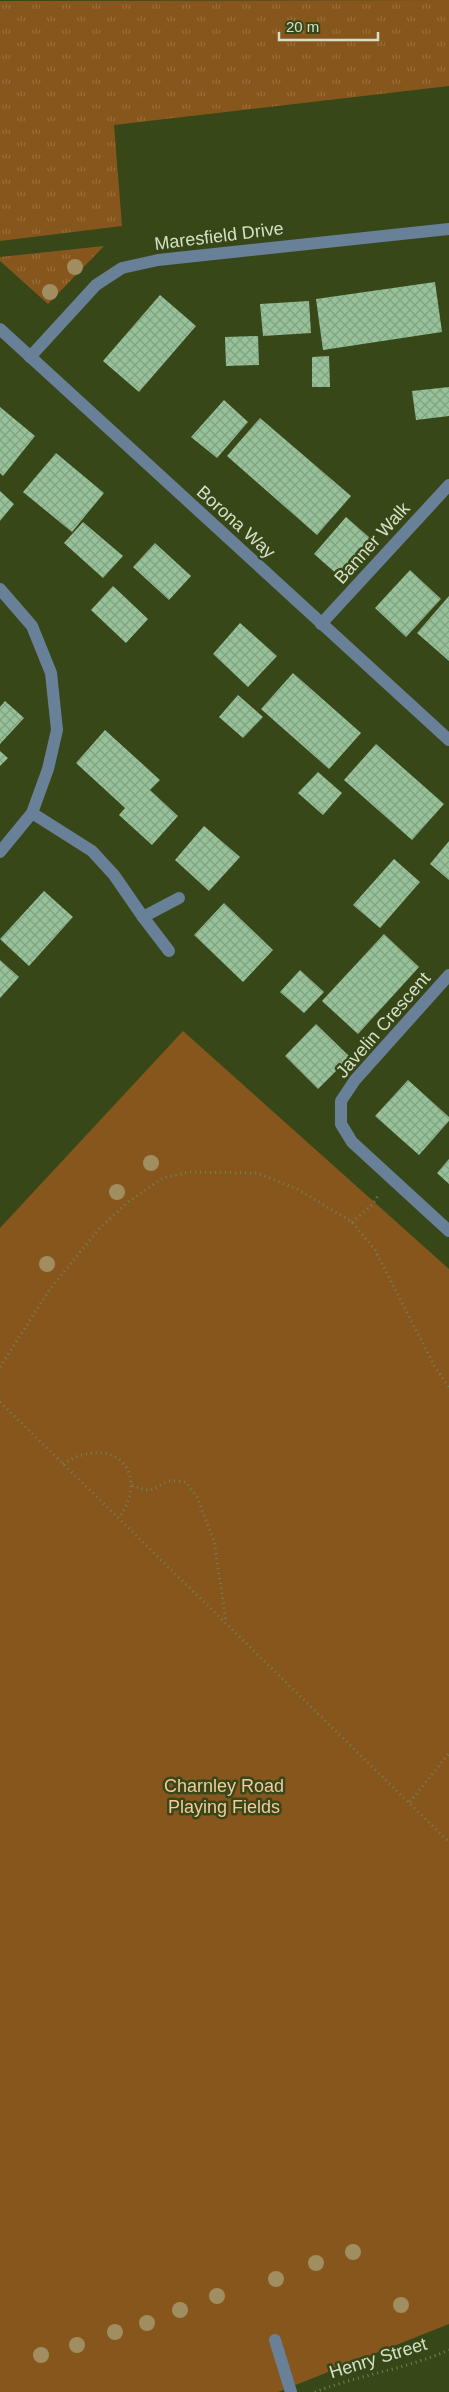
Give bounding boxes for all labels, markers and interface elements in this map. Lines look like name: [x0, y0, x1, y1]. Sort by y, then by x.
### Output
scale bar: [279, 10, 378, 42]
text: 20 m: [286, 18, 319, 35]
street label: Maresfield Drive: [153, 218, 285, 254]
street label: Borona Way: [193, 482, 279, 562]
street label: Banner Walk: [330, 498, 414, 588]
street label: Javelin Crescent: [332, 968, 434, 1082]
park label: Charnley Road Playing Fields: [164, 1776, 284, 1817]
street label: Henry Street: [327, 2334, 429, 2382]

